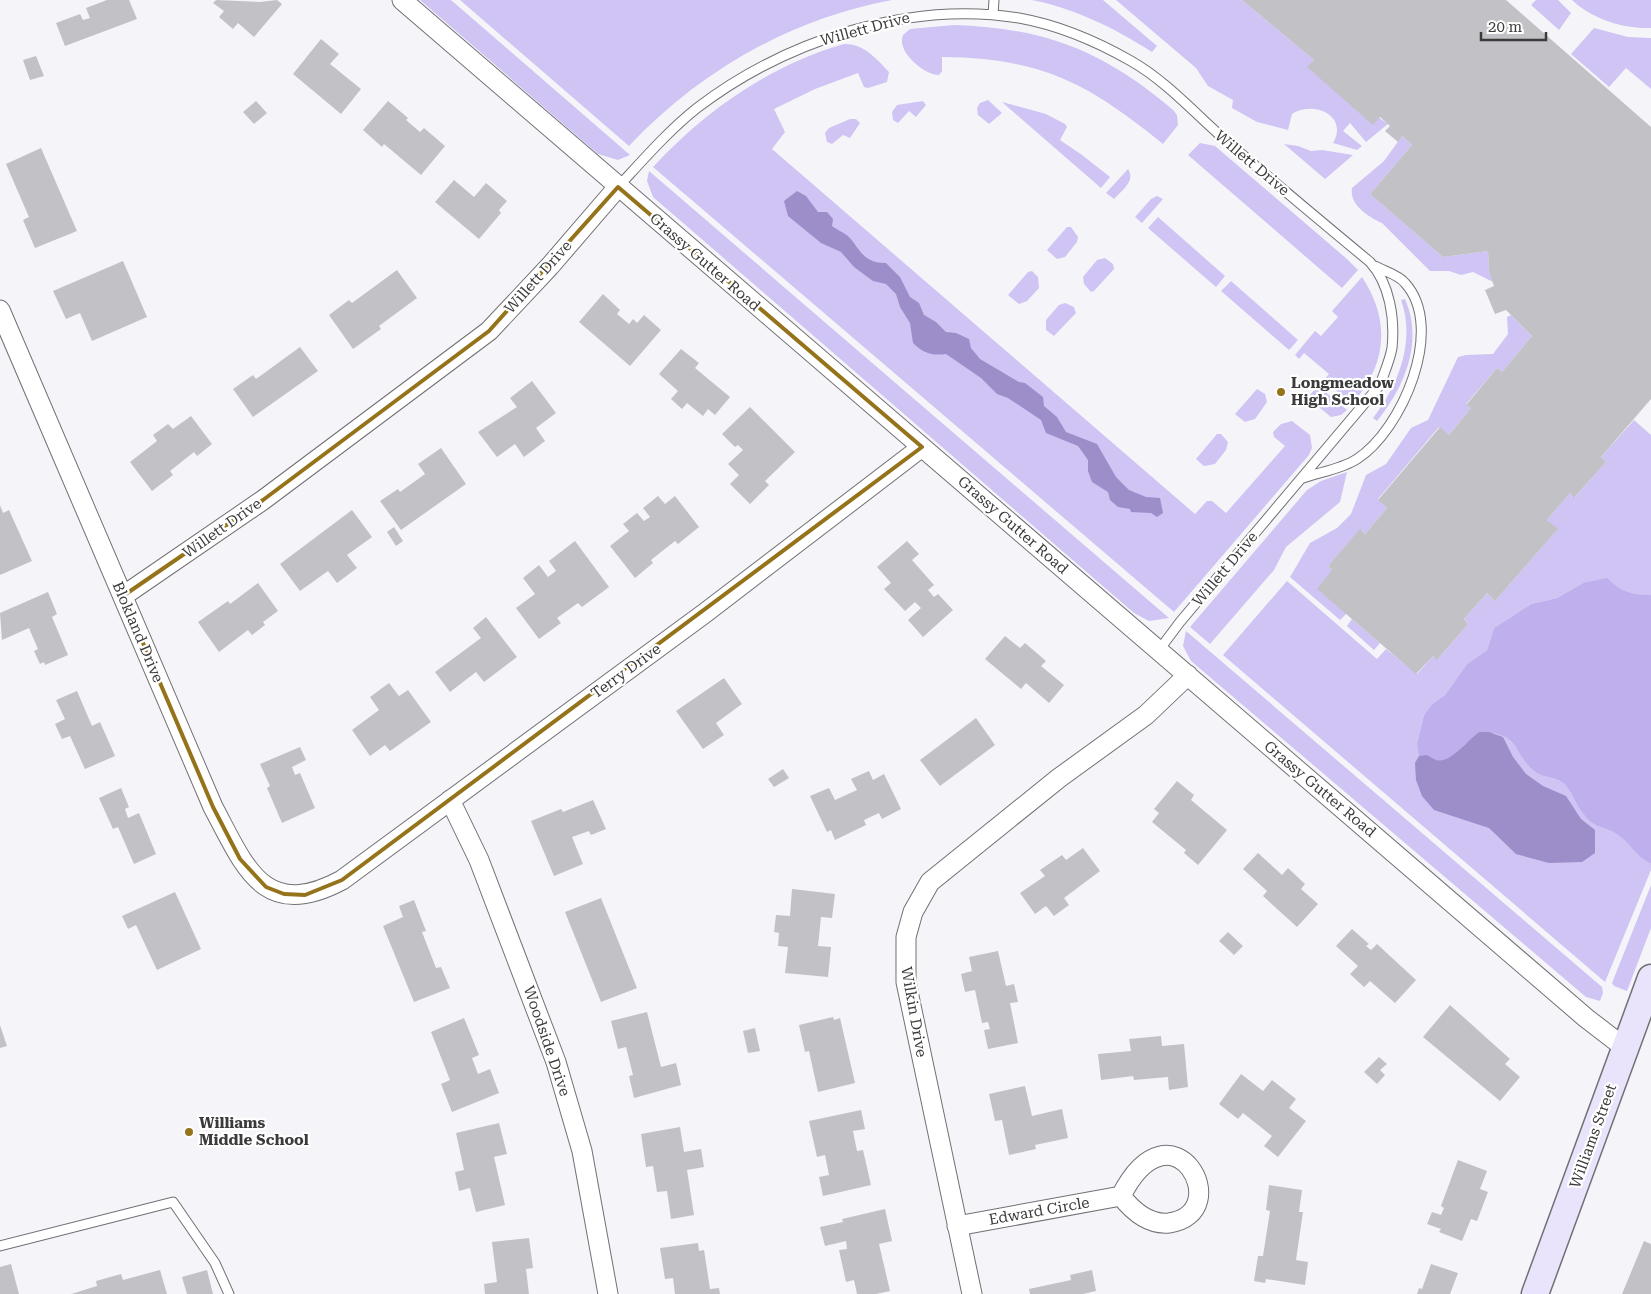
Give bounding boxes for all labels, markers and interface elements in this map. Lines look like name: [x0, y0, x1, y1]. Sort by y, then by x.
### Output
street label: Willett Drive: [818, 8, 912, 50]
scale bar: [1481, 10, 1546, 42]
text: 20 m: [1488, 18, 1523, 36]
street label: Willett Drive: [1211, 127, 1293, 199]
street label: Grassy Gutter Road: [646, 209, 764, 315]
street label: Willett Drive: [501, 237, 575, 317]
place label: Longmeadow High School: [1291, 374, 1394, 409]
marker: Longmeadow High School: [1275, 386, 1287, 398]
street label: Grassy Gutter Road: [954, 472, 1072, 578]
street label: Willett Drive: [179, 494, 265, 562]
street label: Willett Drive: [1189, 528, 1261, 610]
street label: Blokland Drive: [109, 579, 167, 685]
street label: Terry Drive: [588, 640, 664, 702]
street label: Grassy Gutter Road: [1261, 737, 1380, 841]
street label: Wilkin Drive: [897, 965, 931, 1059]
street label: Woodside Drive: [520, 984, 574, 1098]
street label: Williams Street: [1566, 1081, 1620, 1191]
place label: Williams Middle School: [199, 1114, 309, 1149]
marker: Williams Middle School: [183, 1126, 195, 1138]
street label: Edward Circle: [987, 1193, 1091, 1229]

